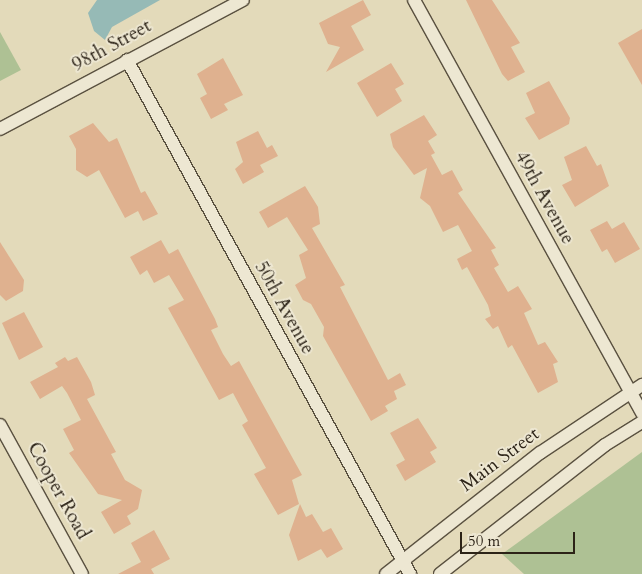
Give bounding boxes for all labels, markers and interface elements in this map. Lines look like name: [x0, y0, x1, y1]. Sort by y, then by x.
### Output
street label: 98th Street: [69, 15, 155, 77]
street label: 49th Avenue: [509, 148, 579, 248]
street label: 50th Avenue: [249, 258, 319, 358]
street label: Main Street: [456, 423, 544, 497]
street label: Cooper Road: [22, 438, 94, 544]
scale bar: [462, 522, 577, 554]
text: 50 m: [468, 531, 500, 551]

